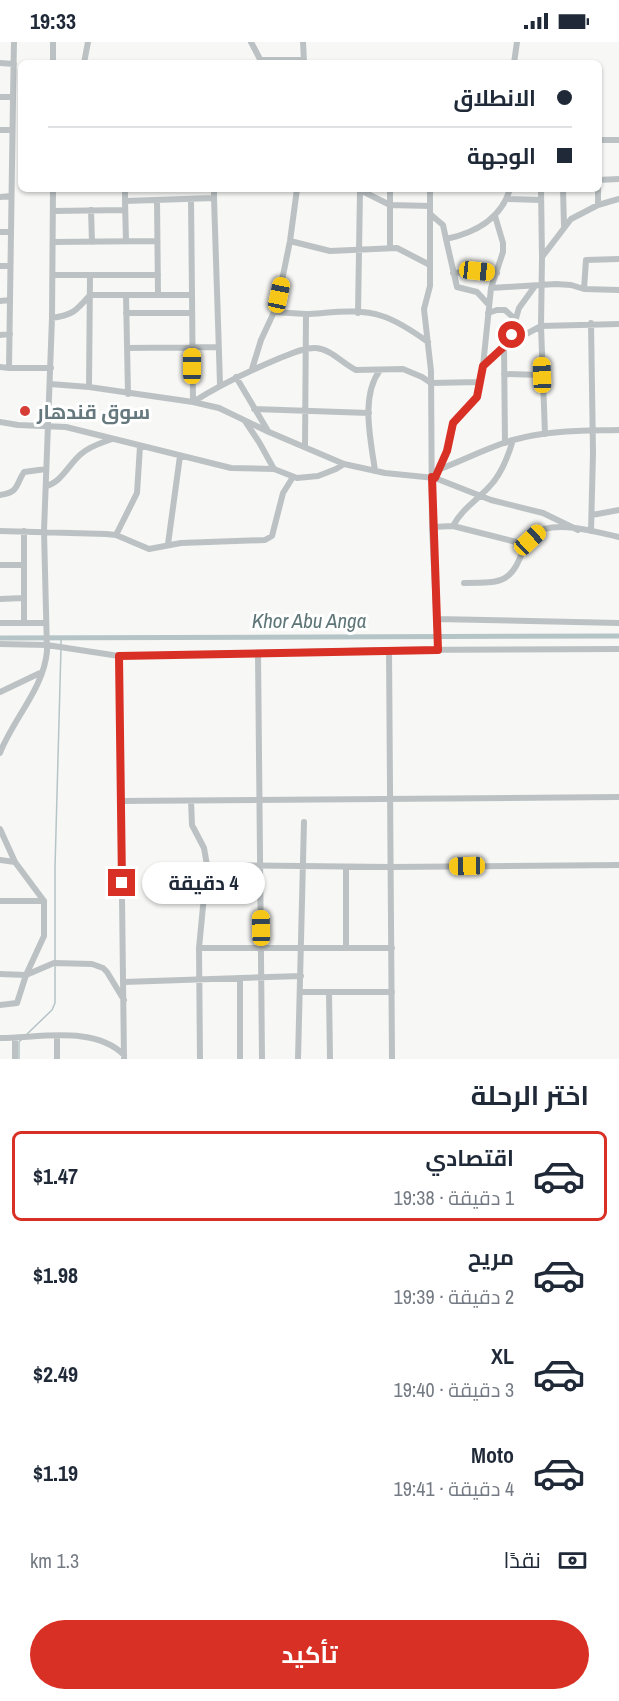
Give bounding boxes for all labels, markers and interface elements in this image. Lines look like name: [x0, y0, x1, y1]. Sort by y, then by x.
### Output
text: 19:33: [30, 6, 76, 36]
text: الانطلاق: [453, 83, 536, 113]
text: الوجهة: [467, 141, 536, 171]
car: [458, 260, 496, 282]
car: [266, 276, 292, 314]
route start: [498, 321, 525, 348]
car: [183, 348, 201, 384]
car: [532, 357, 552, 393]
place label: سوق قندهار: [36, 398, 150, 425]
marker: سوق قندهار: [18, 404, 32, 418]
car: [511, 521, 549, 559]
water label: Khor Abu Anga: [252, 606, 366, 635]
car: [449, 857, 485, 875]
callout: 4 دقيقة: [143, 862, 266, 904]
route end: [108, 869, 135, 896]
text: 4 دقيقة: [168, 869, 239, 896]
car: [252, 910, 270, 946]
text: اختر الرحلة: [471, 1077, 589, 1113]
text: اقتصادي: [425, 1143, 514, 1173]
icon: car: [532, 1149, 586, 1203]
text: $1.47: [33, 1161, 78, 1191]
text: 1 دقيقة · 19:38: [394, 1184, 514, 1211]
text: مريح: [468, 1242, 514, 1272]
icon: car: [532, 1248, 586, 1302]
text: $1.98: [33, 1260, 78, 1290]
text: 2 دقيقة · 19:39: [394, 1283, 514, 1310]
text: XL: [491, 1341, 514, 1371]
icon: car: [532, 1347, 586, 1401]
text: $2.49: [33, 1359, 78, 1389]
text: 3 دقيقة · 19:40: [394, 1376, 514, 1403]
text: Moto: [471, 1440, 514, 1470]
icon: car: [532, 1446, 586, 1500]
text: $1.19: [33, 1458, 78, 1488]
text: 4 دقيقة · 19:41: [394, 1475, 514, 1502]
icon: cash: [556, 1544, 589, 1577]
text: نقدًا: [503, 1545, 541, 1575]
text: 1.3 km: [30, 1547, 79, 1574]
button: تأكيد: [30, 1620, 589, 1689]

